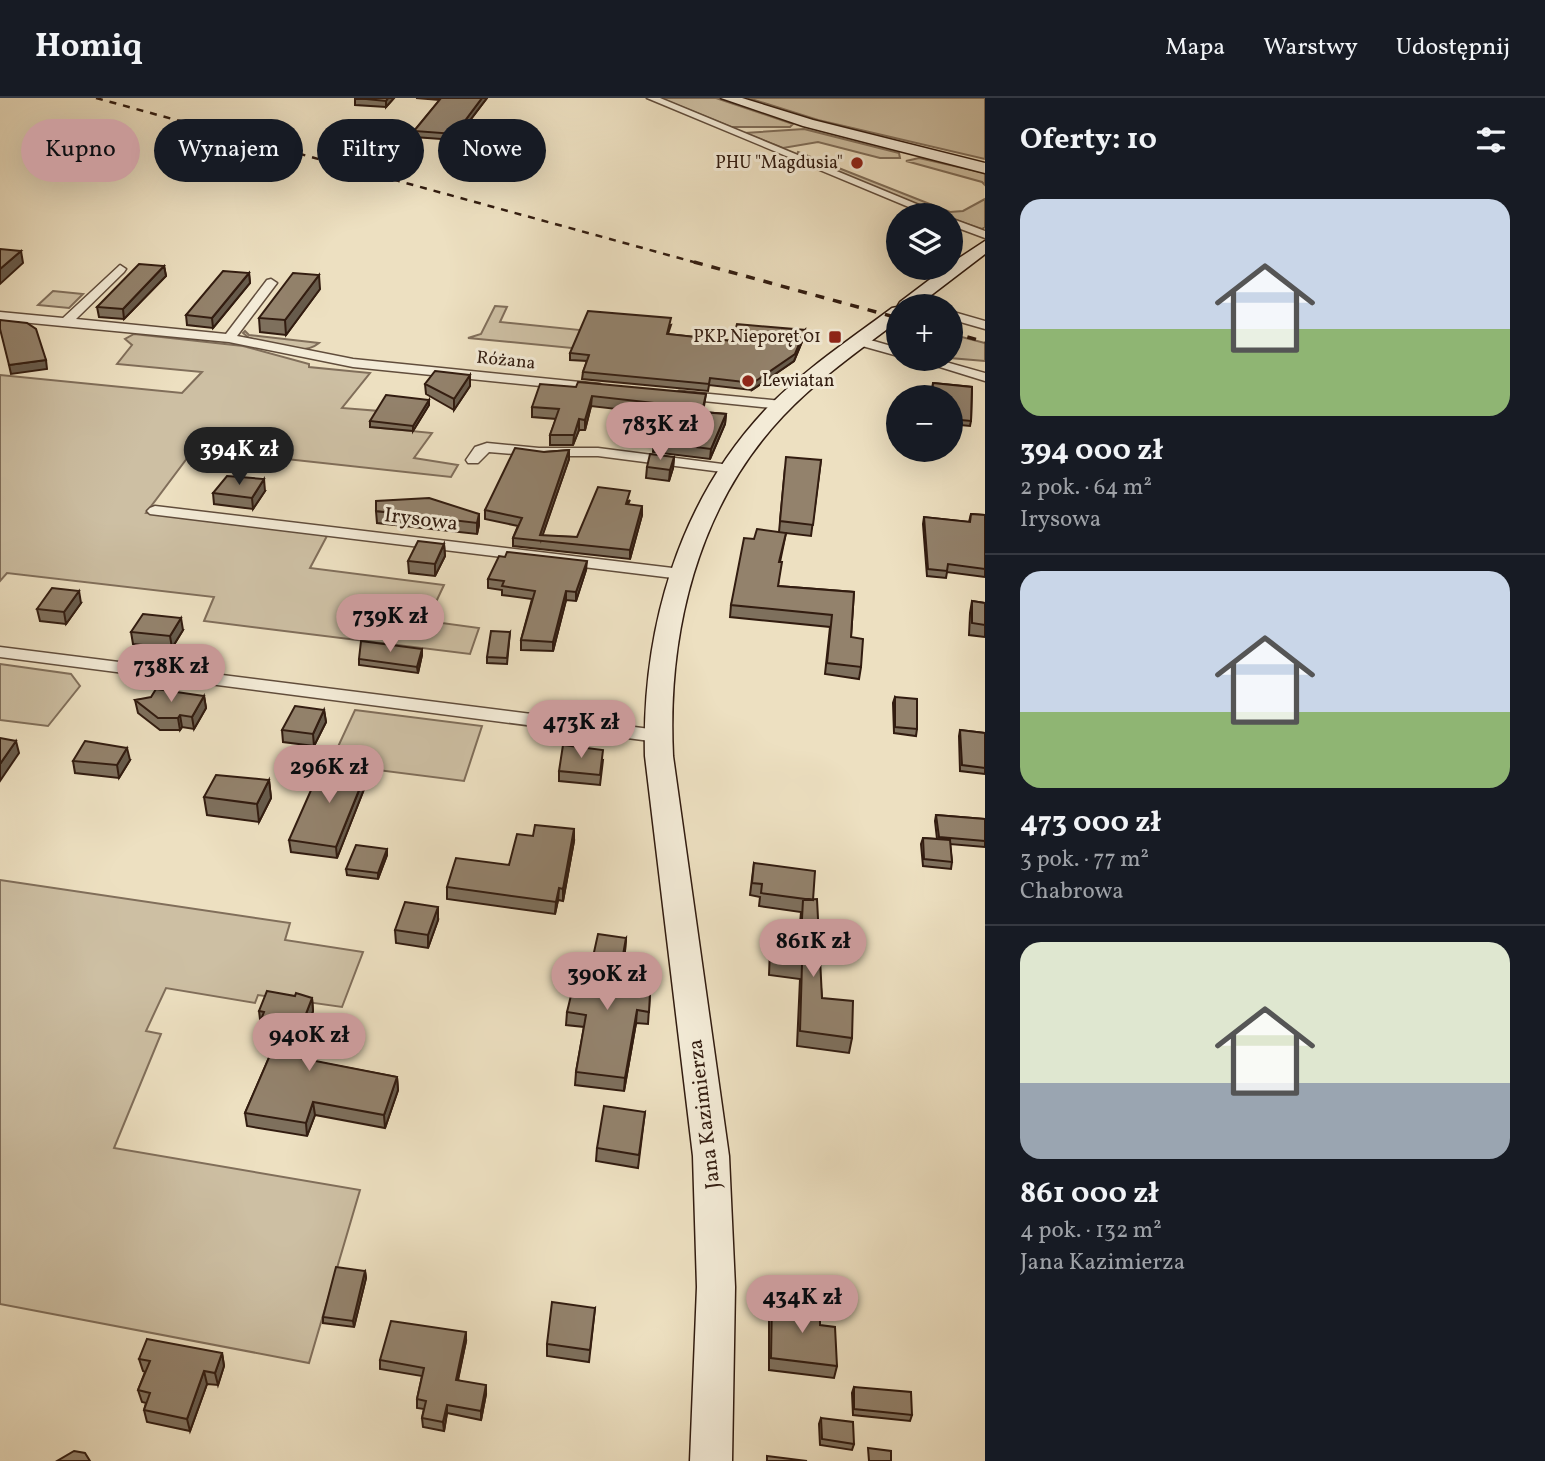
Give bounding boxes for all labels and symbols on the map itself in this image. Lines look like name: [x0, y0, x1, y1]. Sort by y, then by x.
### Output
place label: PHU "Magdusia": [715, 151, 843, 176]
marker: PHU "Magdusia": [849, 155, 865, 171]
place label: PKP Nieporęt 01: [693, 325, 821, 350]
marker: PKP Nieporęt 01: [827, 329, 843, 345]
street label: Różana: [475, 345, 537, 377]
place label: Lewiatan: [762, 369, 835, 394]
marker: Lewiatan: [740, 373, 756, 389]
pin: 783K zł: [595, 402, 725, 462]
pin: 394K zł: [174, 428, 304, 487]
street label: Irysowa: [382, 501, 460, 539]
pin: 739K zł: [325, 594, 455, 654]
pin: 738K zł: [106, 644, 236, 704]
pin: 473K zł: [516, 700, 646, 760]
pin: 296K zł: [264, 746, 394, 805]
pin: 861K zł: [748, 920, 878, 979]
pin: 390K zł: [542, 953, 672, 1012]
pin: 940K zł: [244, 1014, 374, 1073]
street label: Jana Kazimierza: [681, 1037, 729, 1191]
pin: 434K zł: [737, 1276, 867, 1335]

